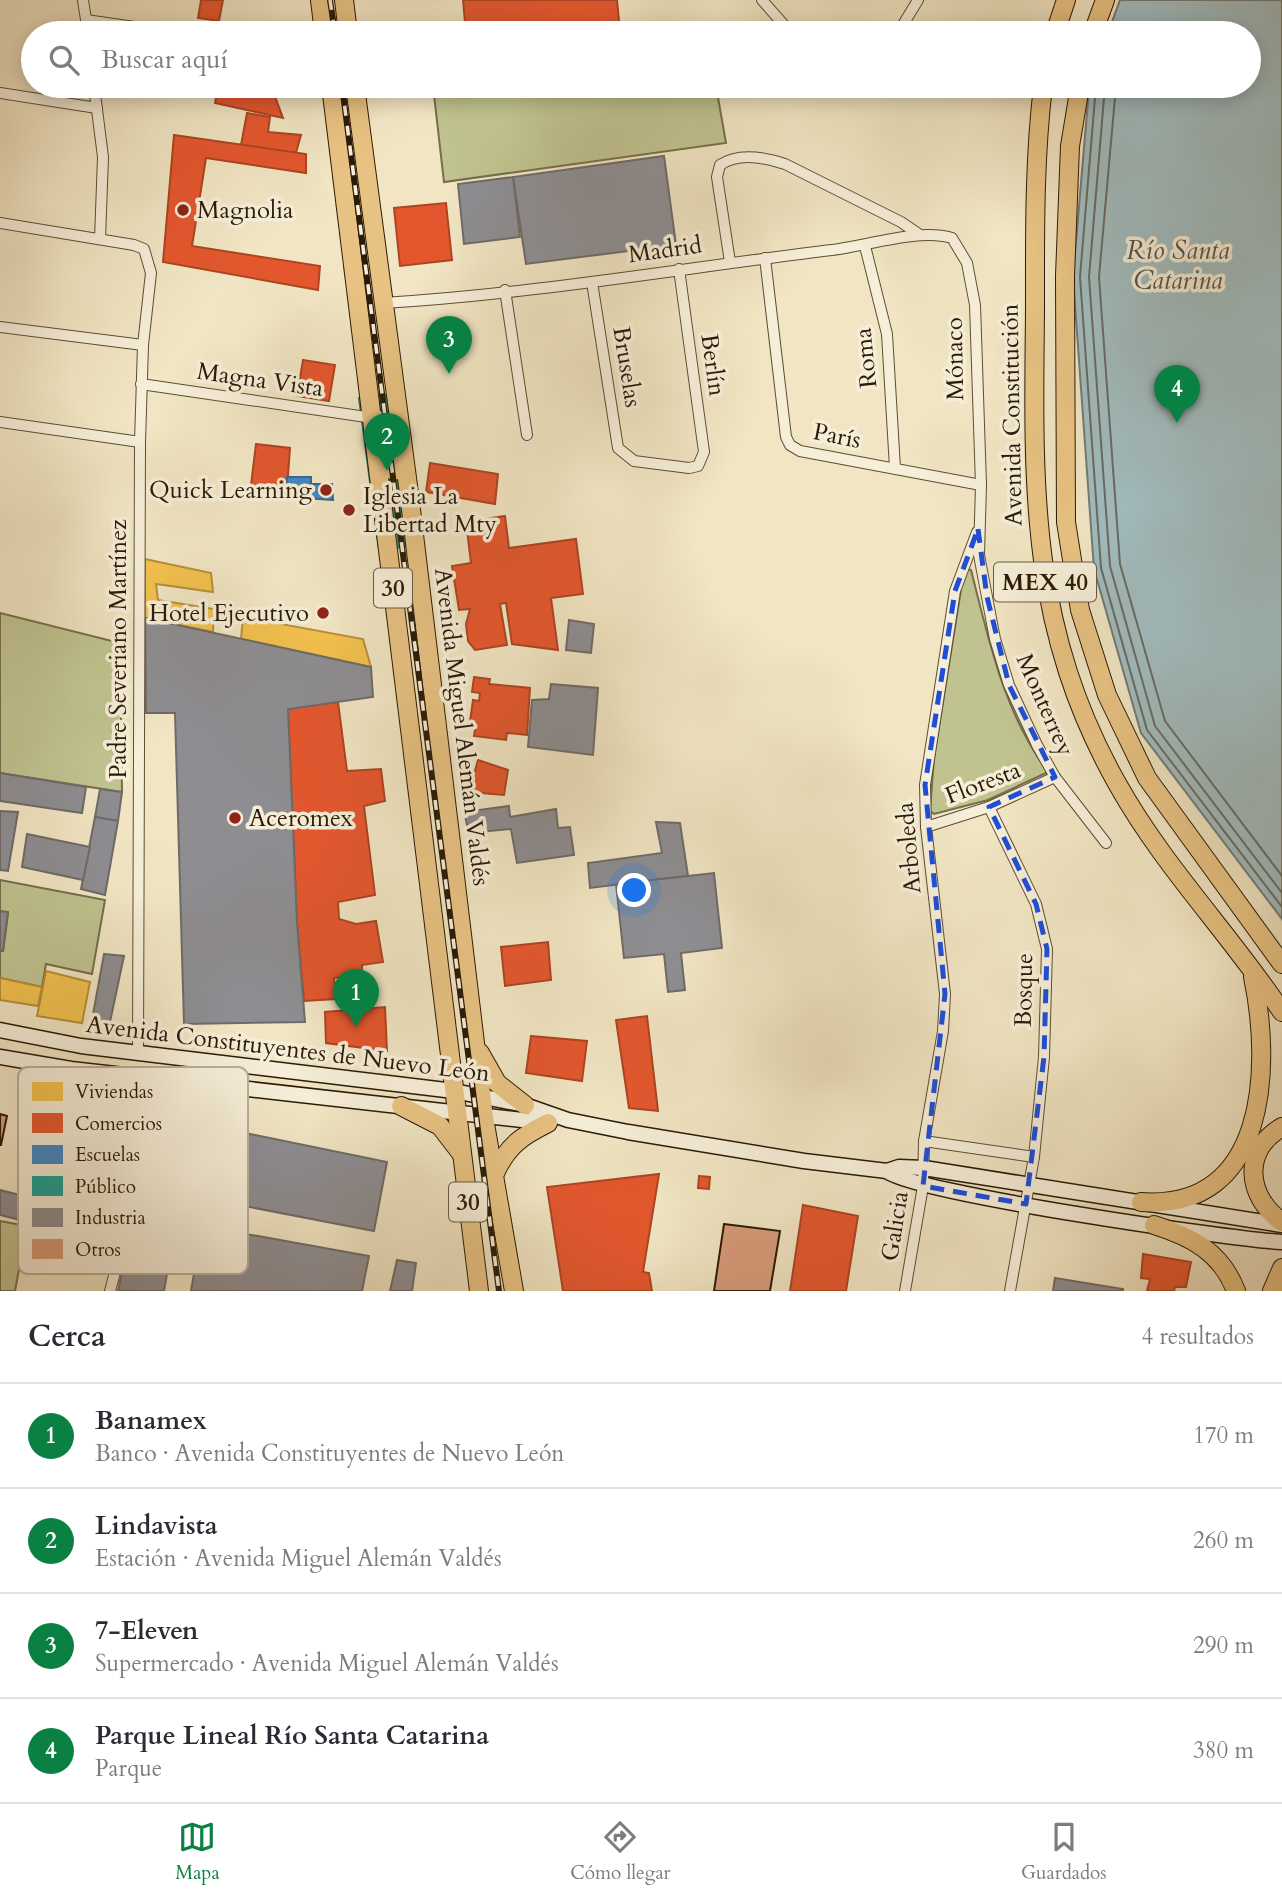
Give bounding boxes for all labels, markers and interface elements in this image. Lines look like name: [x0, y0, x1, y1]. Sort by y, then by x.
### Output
search box: [21, 21, 1261, 98]
icon: search: [45, 41, 83, 79]
text: Buscar aquí: [101, 42, 228, 77]
place label: Magnolia: [197, 194, 294, 227]
marker: Magnolia: [175, 202, 191, 218]
street label: Madrid: [626, 228, 704, 271]
water label: Río Santa Catarina: [1126, 233, 1230, 298]
street label: Avenida Constitución: [994, 303, 1030, 527]
pin: 3: [426, 316, 472, 374]
street label: Mónaco: [938, 317, 972, 401]
street label: Bruselas: [604, 324, 650, 410]
street label: Roma: [846, 326, 886, 390]
street label: Berlín: [692, 332, 734, 399]
street label: Magna Vista: [195, 355, 326, 405]
pin: 4: [1154, 365, 1200, 423]
pin: 2: [364, 413, 410, 471]
street label: París: [810, 415, 864, 457]
place label: Quick Learning: [149, 474, 313, 507]
place label: Iglesia La Libertad Mty: [363, 480, 497, 541]
marker: Quick Learning: [318, 482, 334, 498]
marker: Iglesia La Libertad Mty: [341, 502, 357, 518]
street label: Padre Severiano Martínez: [102, 519, 135, 779]
road number: MEX 40: [994, 562, 1096, 602]
street label: Avenida Miguel Alemán Valdés: [426, 566, 498, 888]
road number: 30: [374, 568, 412, 608]
place label: Hotel Ejecutivo: [149, 597, 309, 630]
marker: Hotel Ejecutivo: [315, 605, 331, 621]
street label: Monterrey: [1008, 649, 1082, 762]
street label: Floresta: [940, 753, 1026, 812]
street label: Arboleda: [889, 800, 929, 895]
place label: Aceromex: [249, 802, 353, 835]
marker: Aceromex: [227, 810, 243, 826]
your location: [617, 873, 651, 907]
street label: Bosque: [1007, 953, 1041, 1027]
pin: 1: [333, 969, 379, 1027]
street label: Avenida Constituyentes de Nuevo León: [84, 1008, 492, 1090]
legend: [18, 1067, 248, 1274]
text: Viviendas: [75, 1079, 153, 1105]
text: Comercios: [75, 1111, 162, 1137]
text: Escuelas: [75, 1142, 140, 1168]
text: Público: [75, 1174, 136, 1200]
road number: 30: [449, 1182, 487, 1222]
street label: Galicia: [873, 1188, 917, 1263]
text: Industria: [75, 1205, 146, 1231]
text: Otros: [75, 1237, 121, 1263]
text: Cerca: [28, 1316, 106, 1357]
text: 4 resultados: [1141, 1321, 1254, 1352]
text: Banamex: [95, 1403, 207, 1438]
text: 1: [45, 1420, 57, 1451]
text: 170 m: [1193, 1420, 1254, 1451]
text: Banco · Avenida Constituyentes de Nuevo León: [95, 1438, 564, 1469]
text: Lindavista: [95, 1508, 218, 1543]
text: 2: [45, 1525, 57, 1556]
text: 260 m: [1193, 1525, 1254, 1556]
text: Estación · Avenida Miguel Alemán Valdés: [95, 1543, 502, 1574]
text: 7-Eleven: [95, 1613, 199, 1648]
text: 3: [45, 1630, 57, 1661]
text: 290 m: [1193, 1630, 1254, 1661]
text: Supermercado · Avenida Miguel Alemán Valdés: [95, 1648, 559, 1679]
text: Parque Lineal Río Santa Catarina: [95, 1718, 489, 1753]
text: 4: [45, 1735, 57, 1766]
text: 380 m: [1193, 1735, 1254, 1766]
text: Parque: [95, 1753, 162, 1784]
tab: Mapa: [175, 1818, 220, 1886]
tab: Cómo llegar: [570, 1818, 671, 1886]
tab: Guardados: [1021, 1818, 1107, 1886]

